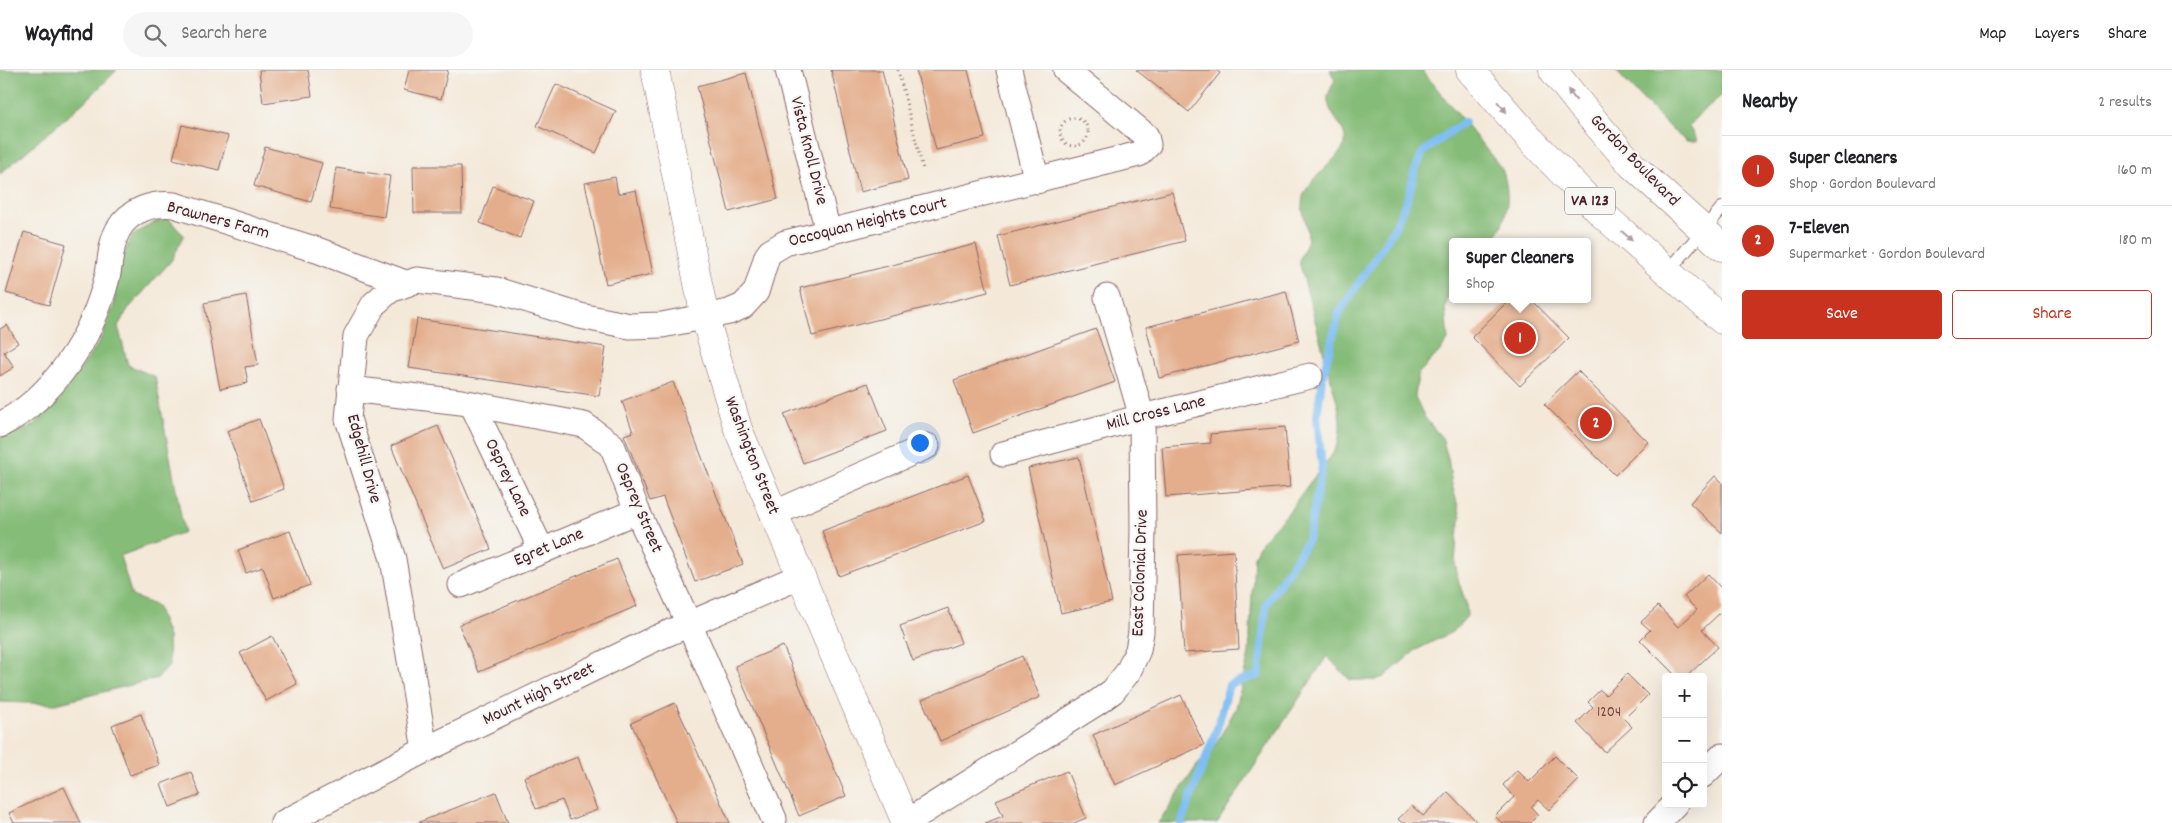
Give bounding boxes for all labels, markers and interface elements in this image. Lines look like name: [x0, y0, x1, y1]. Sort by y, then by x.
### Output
search box: [123, 12, 473, 57]
text: Wayfind: [25, 18, 93, 52]
icon: search: [141, 21, 169, 49]
text: Search here: [181, 21, 267, 48]
text: Map: [1979, 22, 2006, 47]
text: Layers: [2034, 22, 2080, 47]
text: Share: [2108, 22, 2147, 47]
one-way arrow: [1567, 88, 1577, 102]
text: Nearby: [1742, 88, 1797, 118]
text: 2 results: [2098, 91, 2152, 114]
street label: Vista Knoll Drive: [782, 94, 834, 208]
one-way arrow: [1497, 100, 1508, 113]
street label: Gordon Boulevard: [1583, 109, 1685, 213]
text: Super Cleaners: [1789, 146, 1897, 173]
text: 1: [1756, 159, 1760, 182]
text: 160 m: [2117, 159, 2152, 182]
text: Shop · Gordon Boulevard: [1789, 173, 1936, 196]
road number: VA 123: [1565, 188, 1615, 214]
street label: Occoquan Heights Court: [786, 191, 950, 255]
street label: Brawners Farm: [164, 195, 272, 247]
text: 7-Eleven: [1789, 216, 1849, 243]
text: 2: [1755, 229, 1762, 252]
text: 180 m: [2119, 229, 2152, 252]
one-way arrow: [1621, 231, 1634, 242]
popup: [1449, 238, 1591, 303]
text: Supermarket · Gordon Boulevard: [1789, 243, 1985, 266]
text: Super Cleaners: [1466, 246, 1574, 273]
text: Shop: [1466, 273, 1495, 296]
button: Save: [1742, 290, 1942, 339]
button: Share: [1952, 290, 2152, 339]
pin: 1: [1504, 319, 1536, 357]
street label: Mill Cross Lane: [1104, 390, 1208, 438]
street label: Washington Street: [717, 393, 785, 519]
pin: 2: [1580, 404, 1612, 442]
street label: Edgehill Drive: [339, 412, 387, 506]
your location: [907, 430, 933, 456]
street label: Osprey Lane: [477, 435, 537, 521]
street label: Osprey Street: [608, 459, 668, 557]
street label: East Colonial Drive: [1126, 509, 1156, 637]
street label: Egret Lane: [510, 522, 588, 574]
street label: Mount High Street: [479, 657, 600, 733]
map controls: [1662, 673, 1707, 808]
button: +: [1662, 673, 1707, 718]
house number: 1204: [1597, 702, 1621, 724]
button: −: [1662, 718, 1707, 763]
button: locate: [1662, 763, 1707, 808]

